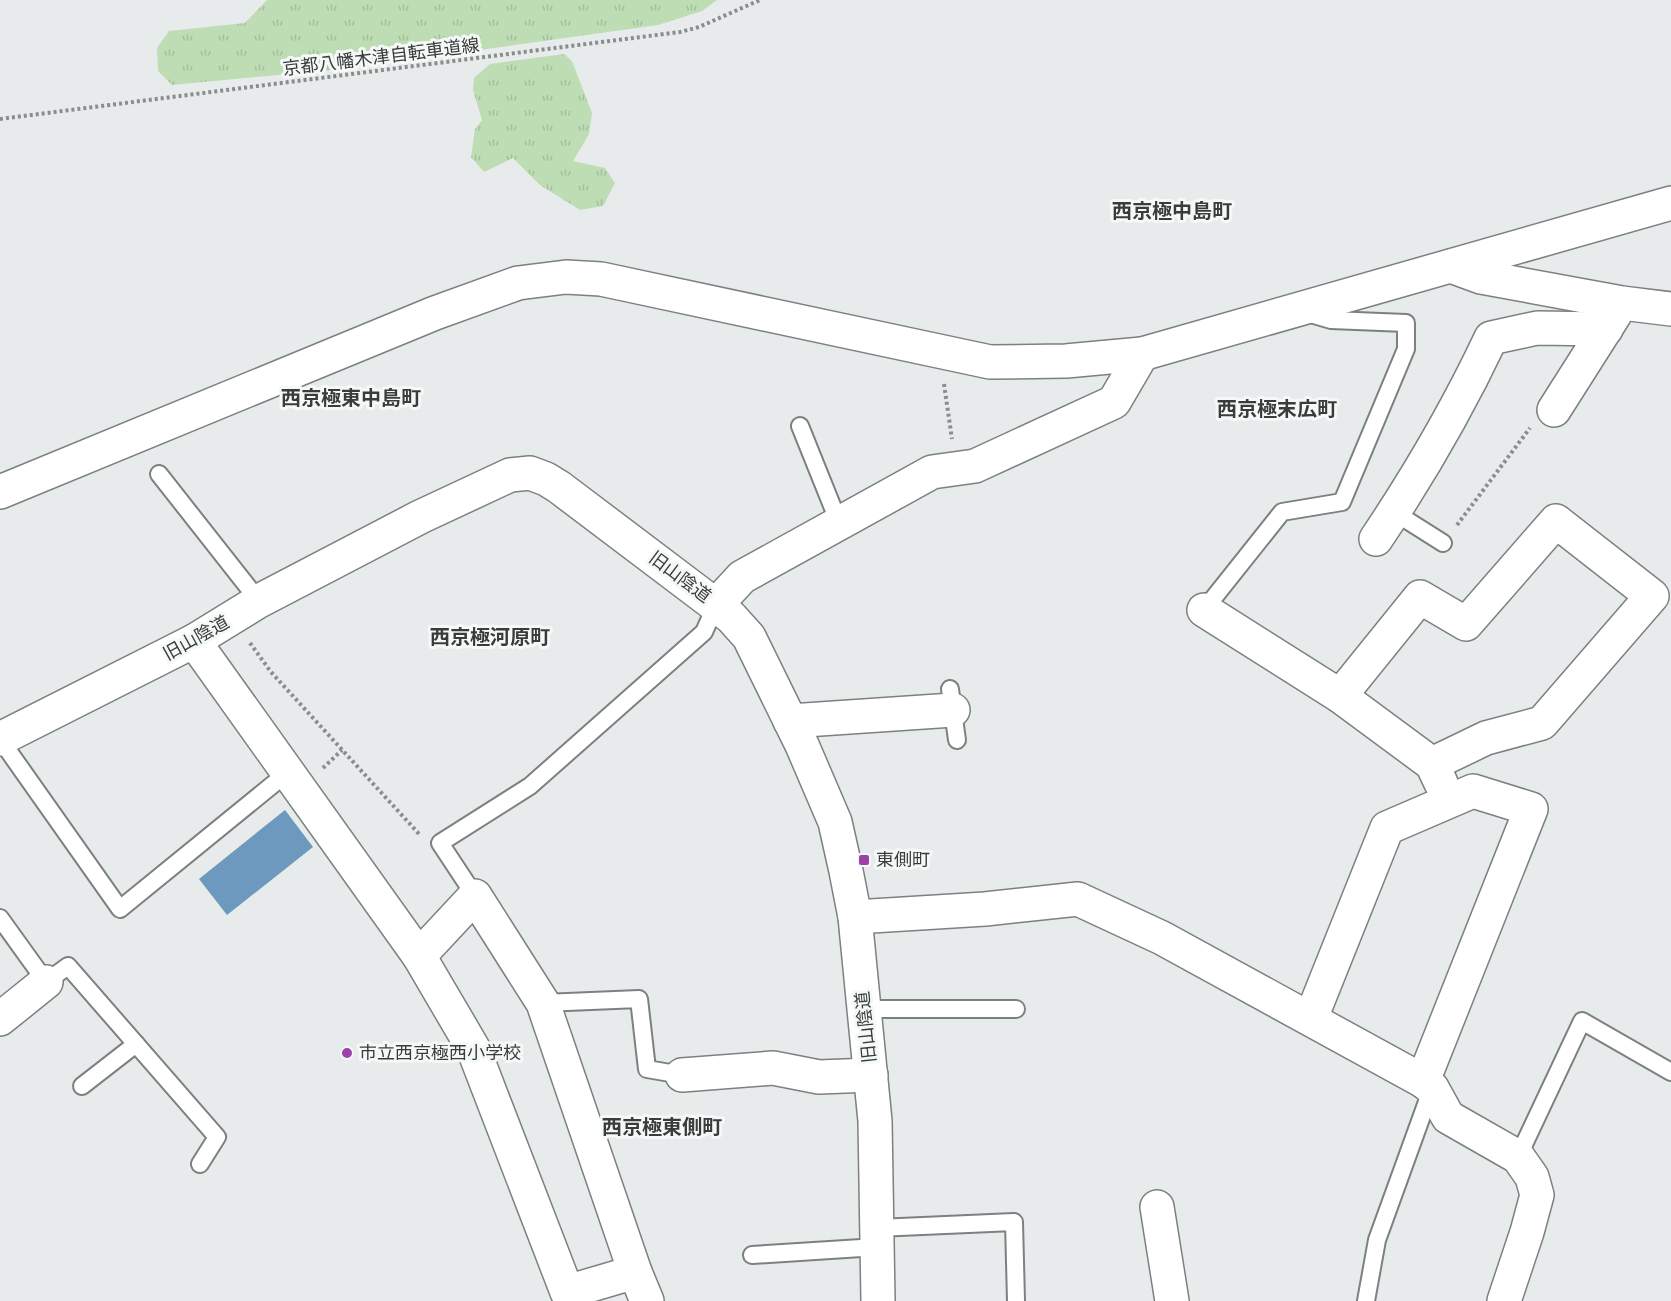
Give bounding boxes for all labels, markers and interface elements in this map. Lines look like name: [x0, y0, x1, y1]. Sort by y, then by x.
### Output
street label: 京都八幡木津自転車道線: [281, 33, 480, 79]
district label: 西京極中島町: [1112, 198, 1232, 222]
district label: 西京極東中島町: [281, 385, 421, 409]
district label: 西京極末広町: [1217, 396, 1337, 420]
street label: 旧山陰道: [645, 546, 716, 607]
street label: 旧山陰道: [159, 610, 232, 664]
district label: 西京極河原町: [430, 624, 550, 648]
place label: 東側町: [876, 848, 930, 870]
marker: 東側町: [857, 853, 871, 867]
street label: 旧山陰道: [850, 990, 880, 1064]
place label: 市立西京極西小学校: [359, 1041, 521, 1063]
marker: 市立西京極西小学校: [340, 1046, 354, 1060]
district label: 西京極東側町: [602, 1114, 722, 1138]

